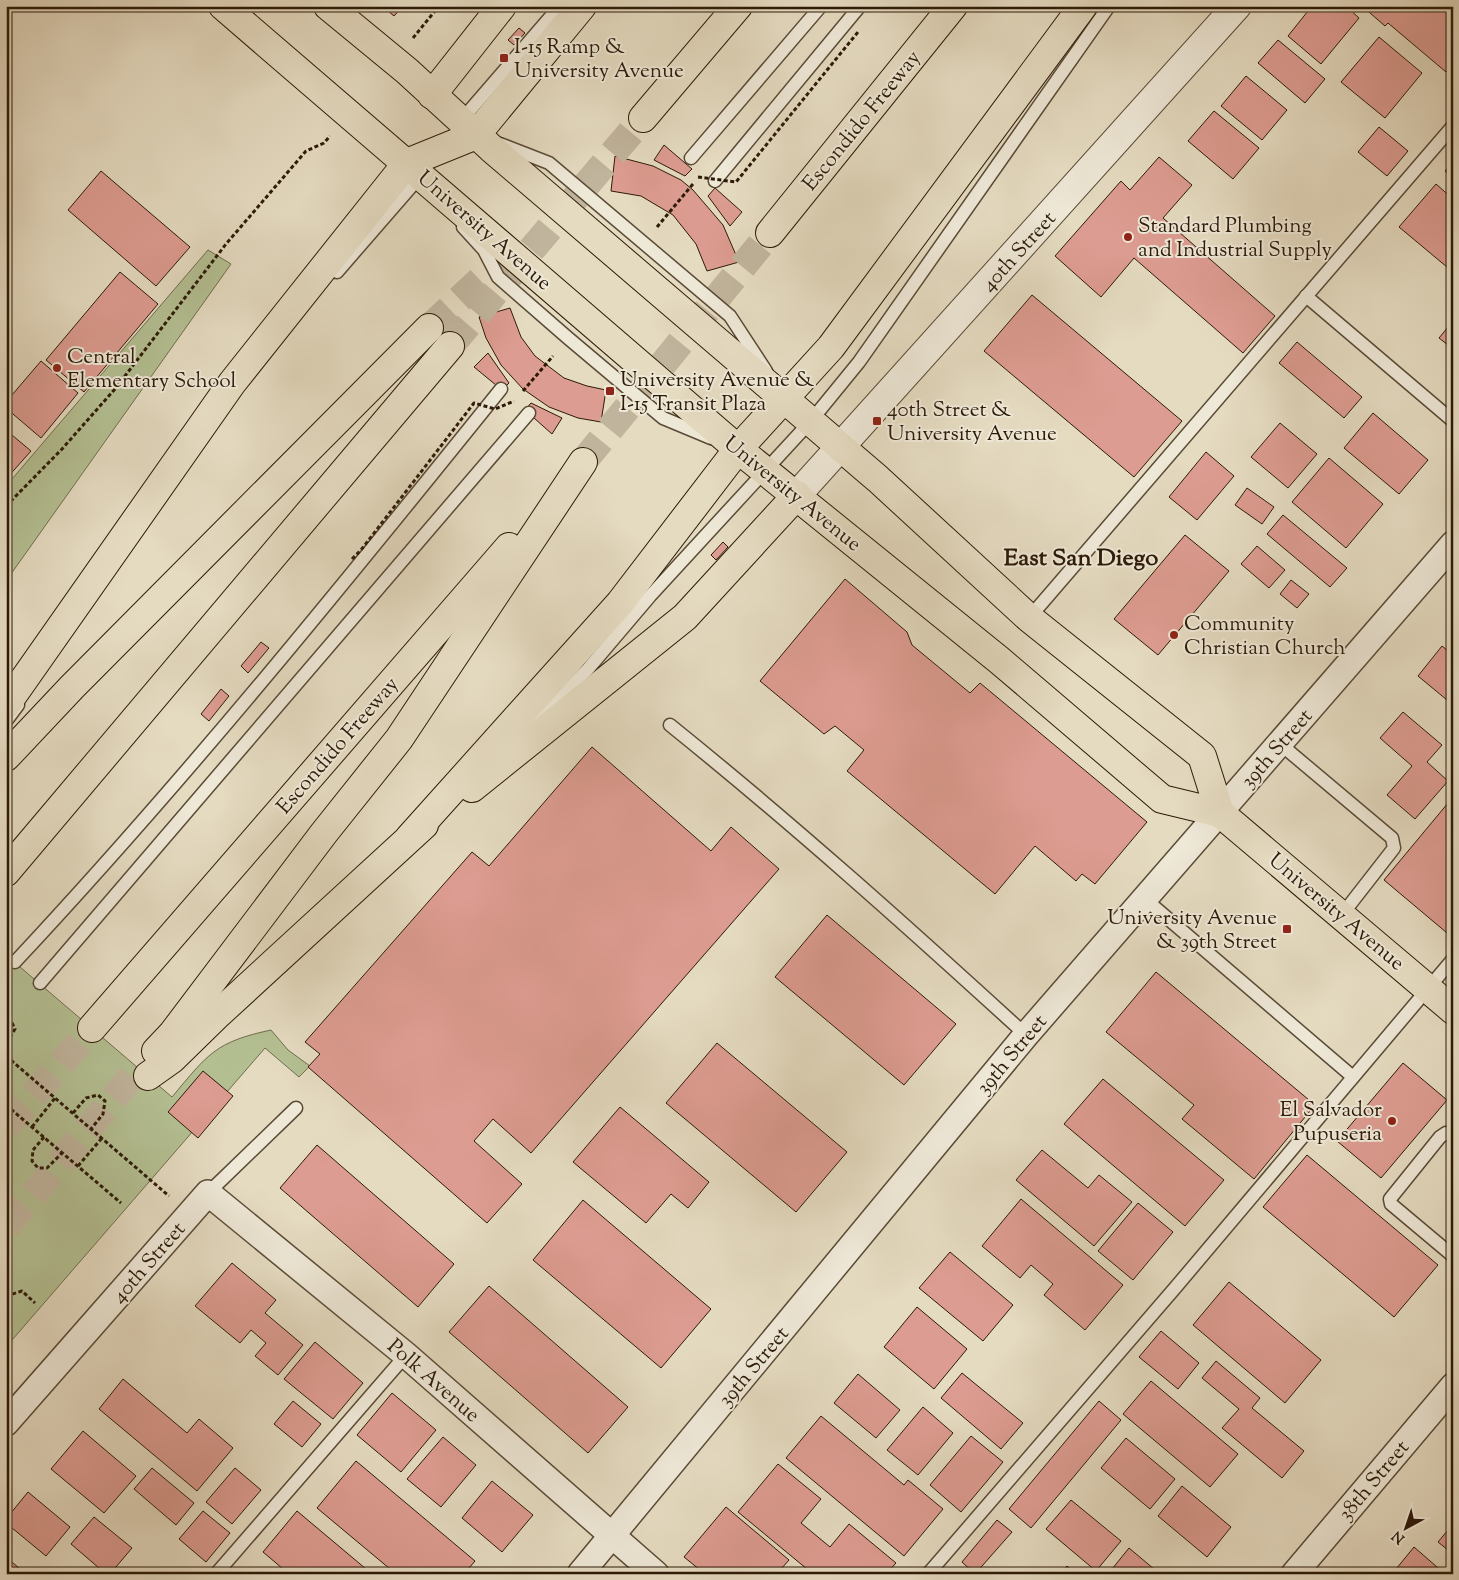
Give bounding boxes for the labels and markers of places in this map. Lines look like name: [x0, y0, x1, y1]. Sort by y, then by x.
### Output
place label: I-15 Ramp & University Avenue: [514, 33, 684, 87]
marker: I-15 Ramp & University Avenue: [498, 52, 510, 64]
place label: Standard Plumbing and Industrial Supply: [1138, 212, 1333, 266]
marker: Standard Plumbing and Industrial Supply: [1122, 231, 1134, 243]
place label: Central Elementary School: [67, 343, 237, 397]
marker: Central Elementary School: [51, 362, 63, 374]
place label: University Avenue & I-15 Transit Plaza: [620, 366, 814, 420]
marker: University Avenue & I-15 Transit Plaza: [604, 385, 616, 397]
place label: 40th Street & University Avenue: [887, 396, 1057, 450]
marker: 40th Street & University Avenue: [871, 415, 883, 427]
place label: Community Christian Church: [1184, 610, 1346, 664]
marker: Community Christian Church: [1168, 629, 1180, 641]
place label: University Avenue & 39th Street: [1107, 904, 1277, 958]
marker: University Avenue & 39th Street: [1281, 923, 1293, 935]
place label: El Salvador Pupuseria: [1280, 1096, 1382, 1150]
marker: El Salvador Pupuseria: [1386, 1115, 1398, 1127]

